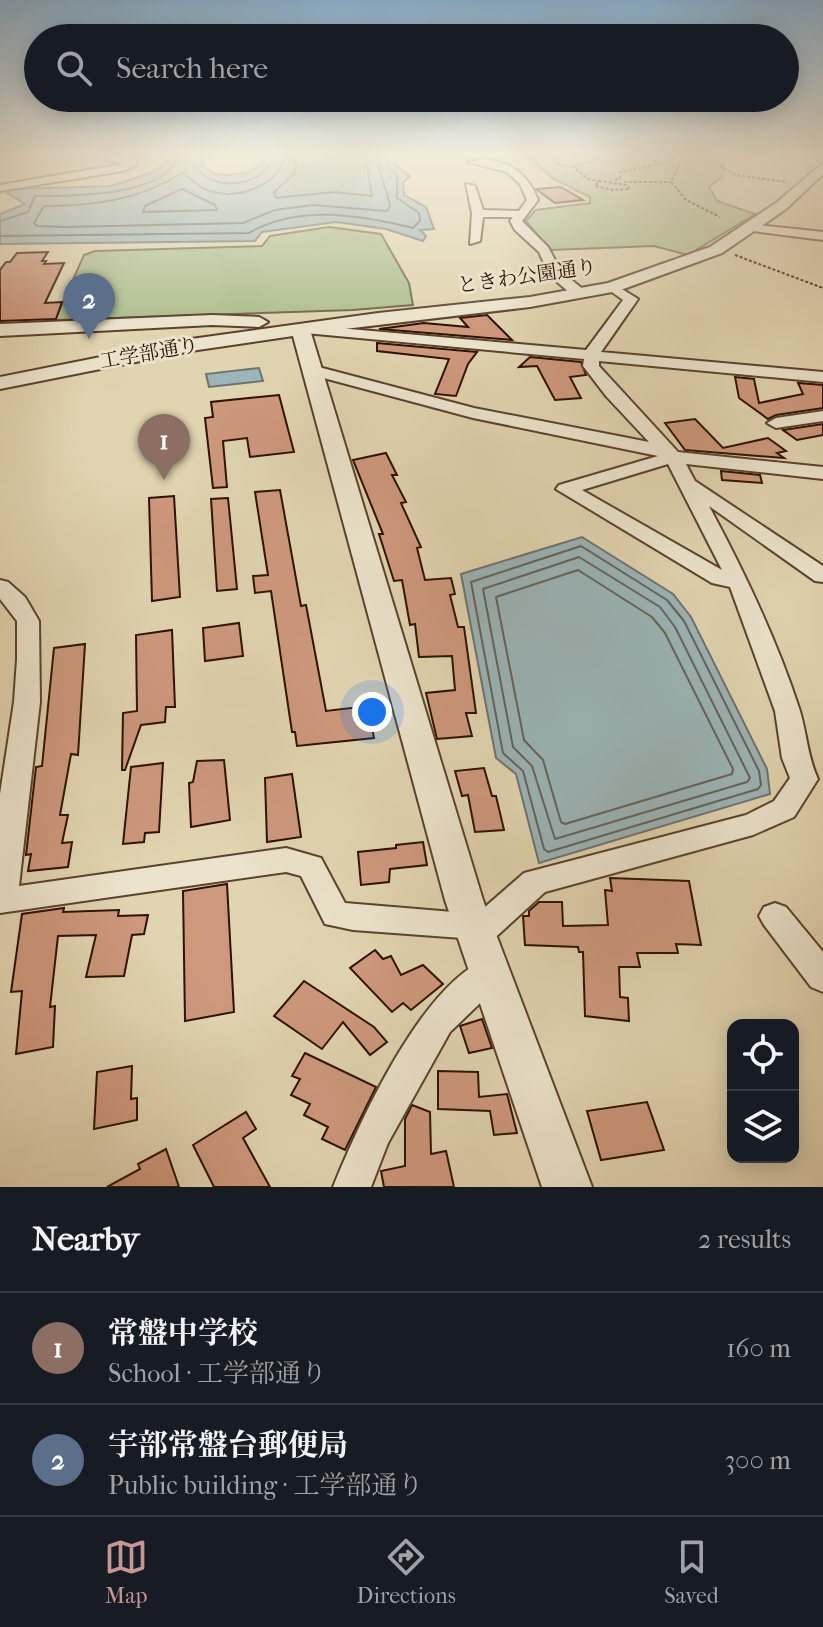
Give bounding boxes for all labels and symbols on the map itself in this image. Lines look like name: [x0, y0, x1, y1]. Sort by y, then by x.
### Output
street label: ときわ公園通り: [456, 255, 598, 297]
pin: 2: [63, 273, 115, 339]
street label: 工学部通り: [98, 333, 200, 373]
pin: 1: [138, 414, 190, 480]
your location: [352, 692, 392, 732]

